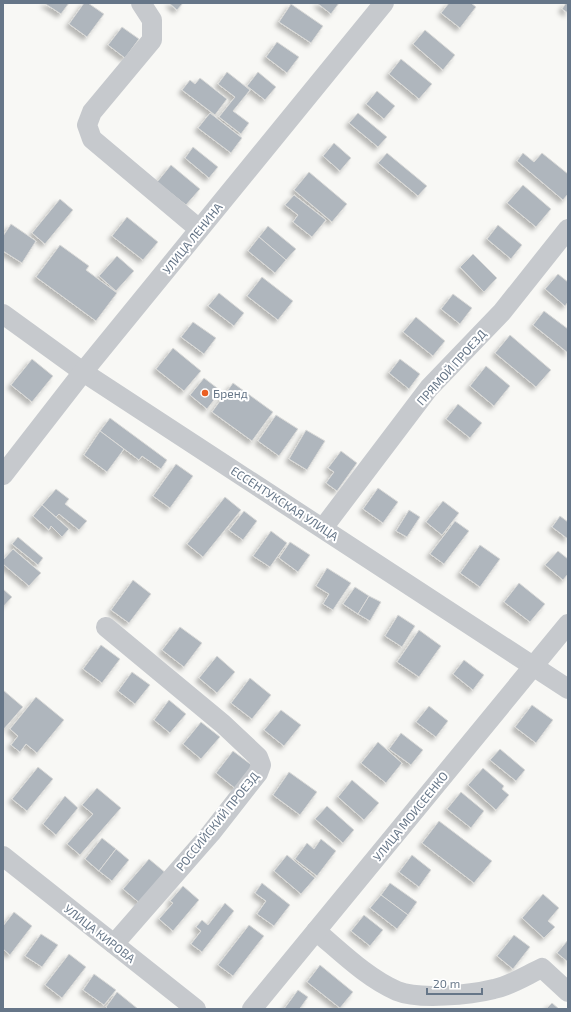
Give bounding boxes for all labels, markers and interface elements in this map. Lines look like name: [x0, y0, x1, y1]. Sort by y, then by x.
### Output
street label: УЛИЦА ЛЕНИНА: [159, 199, 225, 276]
street label: ПРЯМОЙ ПРОЕЗД: [413, 326, 489, 408]
place label: Бренд: [213, 386, 248, 400]
marker: Бренд: [200, 388, 210, 398]
street label: ЕССЕНТУКСКАЯ УЛИЦА: [229, 463, 342, 543]
street label: УЛИЦА МОИСЕЕНКО: [370, 768, 450, 864]
street label: РОССИЙСКИЙ ПРОЕЗД: [173, 769, 261, 873]
street label: УЛИЦА КИРОВА: [62, 901, 139, 965]
scale bar: [427, 970, 482, 996]
text: 20 m: [433, 976, 460, 990]

